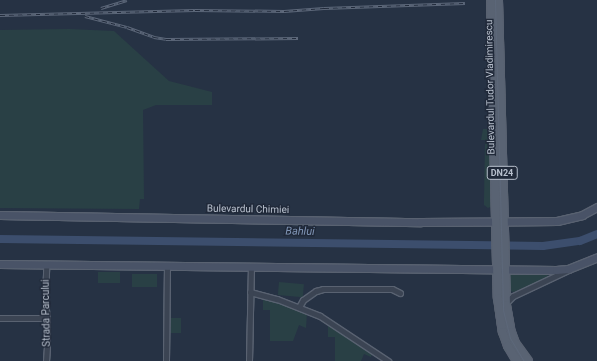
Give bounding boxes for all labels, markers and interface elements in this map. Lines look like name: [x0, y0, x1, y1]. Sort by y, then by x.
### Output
street label: Bulevardul Tudor Vladimirescu: [483, 19, 497, 155]
road number: DN24: [486, 166, 518, 180]
street label: Bulevardul Chimiei: [207, 202, 289, 216]
water label: Bahlui: [285, 225, 315, 239]
street label: Strada Parcului: [39, 279, 53, 347]

